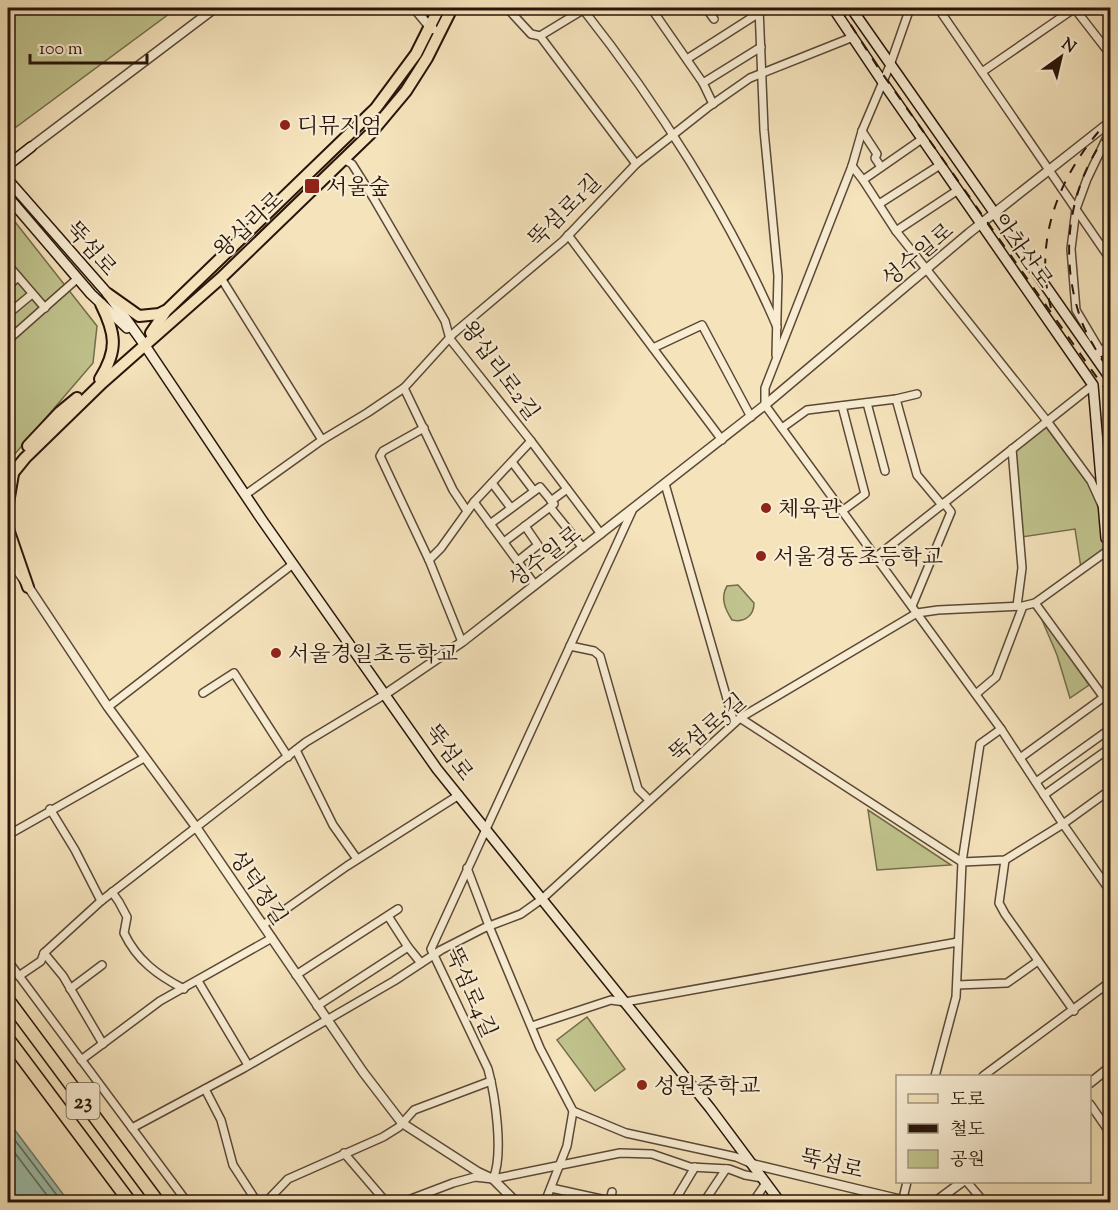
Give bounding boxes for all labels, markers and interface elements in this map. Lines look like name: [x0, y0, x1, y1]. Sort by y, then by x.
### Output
scale bar: [30, 27, 147, 65]
north arrow: [1031, 27, 1091, 87]
text: N: [1056, 34, 1080, 60]
text: 100 m: [39, 37, 83, 63]
place label: 디뮤지엄: [297, 112, 382, 144]
marker: 디뮤지엄: [278, 118, 292, 132]
street label: 뚝섬로1길: [522, 168, 610, 256]
place label: 서울숲: [326, 173, 390, 205]
marker: 서울숲: [303, 177, 321, 195]
street label: 왕십리로: [208, 186, 292, 267]
street label: 아차산로: [984, 208, 1059, 296]
street label: 뚝섬로: [57, 215, 123, 285]
street label: 성수일로: [876, 217, 962, 296]
street label: 왕십리로2길: [451, 315, 546, 428]
place label: 체육관: [778, 495, 843, 527]
marker: 체육관: [759, 501, 773, 515]
street label: 성수일로: [502, 520, 589, 597]
place label: 서울경동초등학교: [773, 543, 943, 575]
marker: 서울경동초등학교: [754, 549, 768, 563]
place label: 서울경일초등학교: [288, 640, 458, 672]
marker: 서울경일초등학교: [269, 646, 283, 660]
street label: 뚝섬로5길: [663, 687, 755, 771]
street label: 뚝섬로: [416, 719, 480, 789]
street label: 성덕정길: [219, 844, 294, 933]
street label: 뚝섬로4길: [435, 943, 503, 1044]
place label: 성원중학교: [654, 1072, 760, 1104]
legend: [896, 1075, 1091, 1183]
marker: 성원중학교: [635, 1078, 649, 1092]
road number: 23: [66, 1083, 100, 1119]
text: 도로: [950, 1088, 985, 1114]
text: 철도: [950, 1118, 985, 1144]
street label: 뚝섬로: [797, 1143, 866, 1189]
text: 공원: [950, 1148, 985, 1174]

